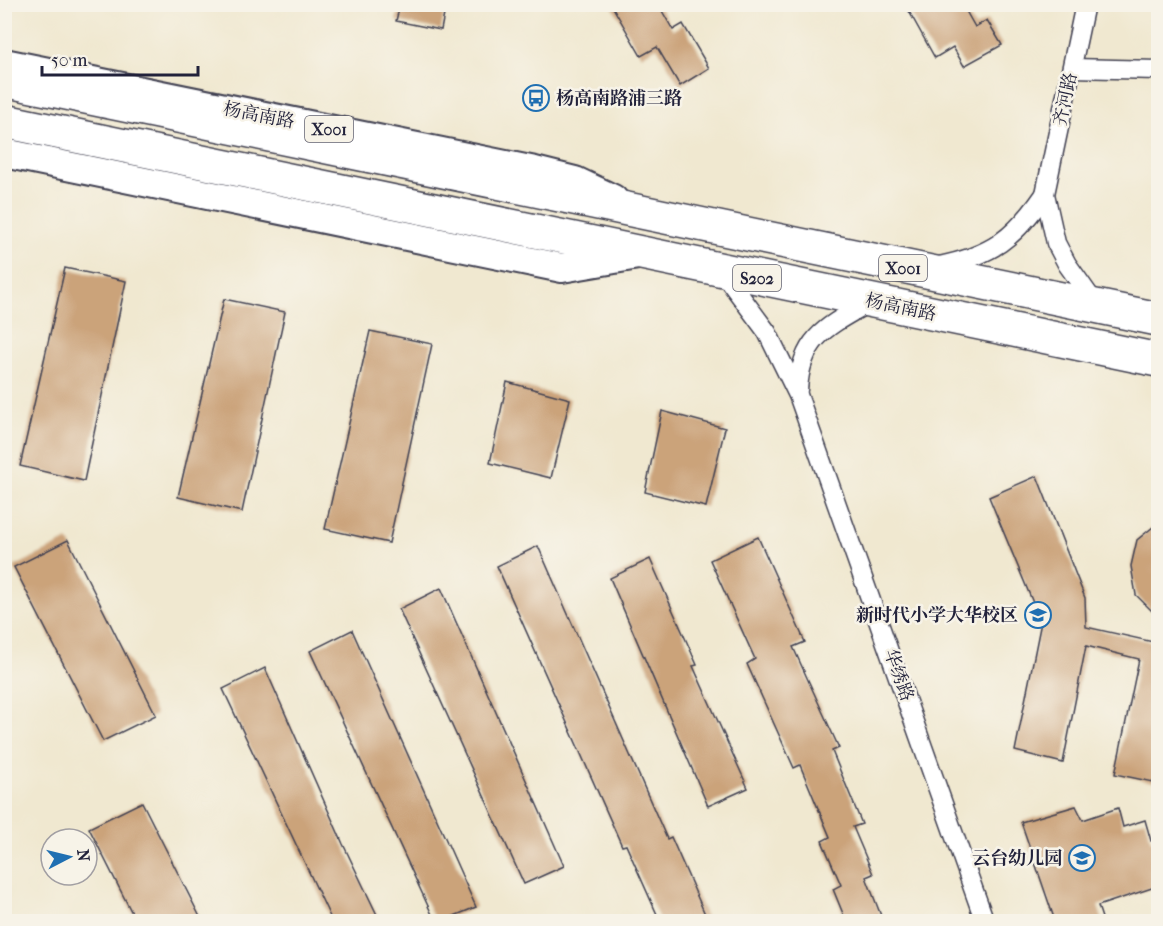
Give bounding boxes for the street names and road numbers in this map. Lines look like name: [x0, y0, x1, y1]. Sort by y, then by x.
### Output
street label: 齐河路: [1050, 71, 1081, 128]
street label: 杨高南路: [222, 98, 296, 133]
road number: X001: [305, 116, 353, 142]
road number: X001: [879, 255, 927, 281]
road number: S202: [733, 265, 781, 291]
street label: 杨高南路: [863, 290, 938, 325]
street label: 华绣路: [879, 646, 918, 704]

